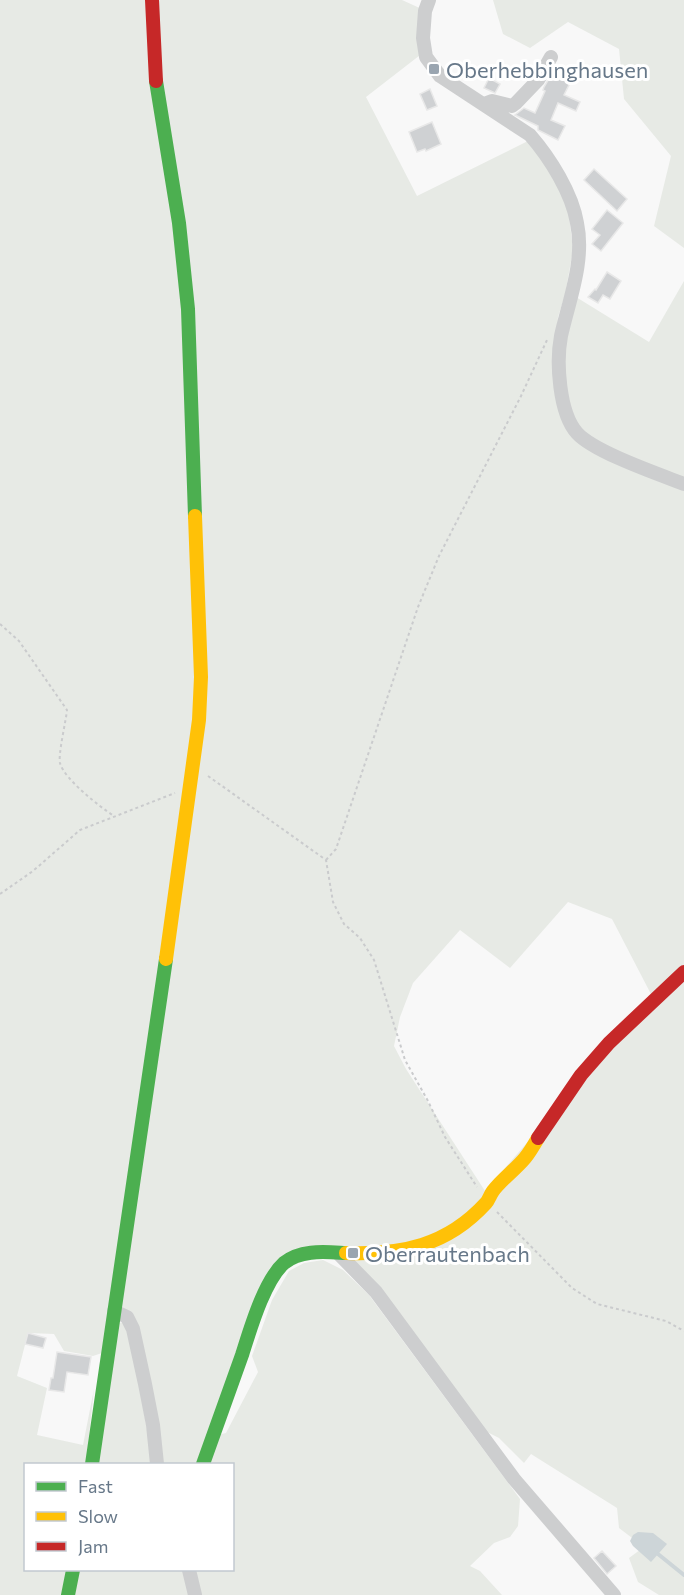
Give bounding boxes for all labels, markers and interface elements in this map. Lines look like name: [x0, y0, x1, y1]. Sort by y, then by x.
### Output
place label: Oberhebbinghausen: [446, 56, 648, 83]
marker: Oberhebbinghausen: [427, 62, 441, 76]
place label: Oberrautenbach: [365, 1240, 530, 1267]
marker: Oberrautenbach: [346, 1246, 360, 1260]
legend: [24, 1463, 234, 1571]
text: Fast: [78, 1475, 113, 1497]
text: Slow: [78, 1505, 118, 1527]
text: Jam: [78, 1535, 108, 1557]

